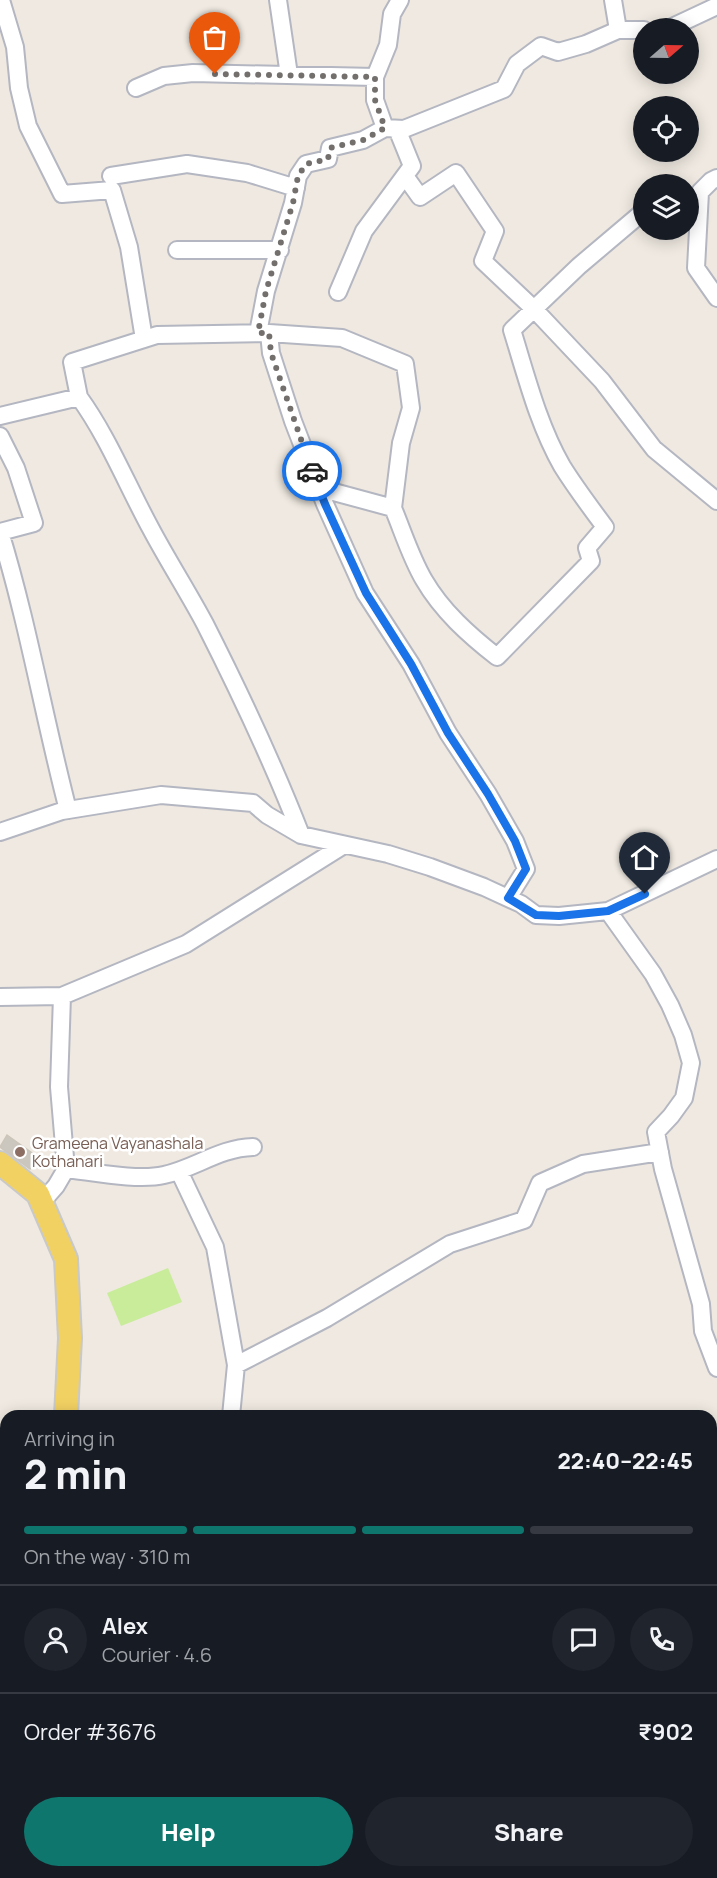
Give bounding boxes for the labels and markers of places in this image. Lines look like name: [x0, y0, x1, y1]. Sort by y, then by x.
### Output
pin: [189, 12, 240, 74]
pin: [619, 832, 670, 894]
place label: Grameena Vayanashala Kothanari: [32, 1132, 203, 1172]
marker: Grameena Vayanashala Kothanari: [13, 1145, 27, 1159]

